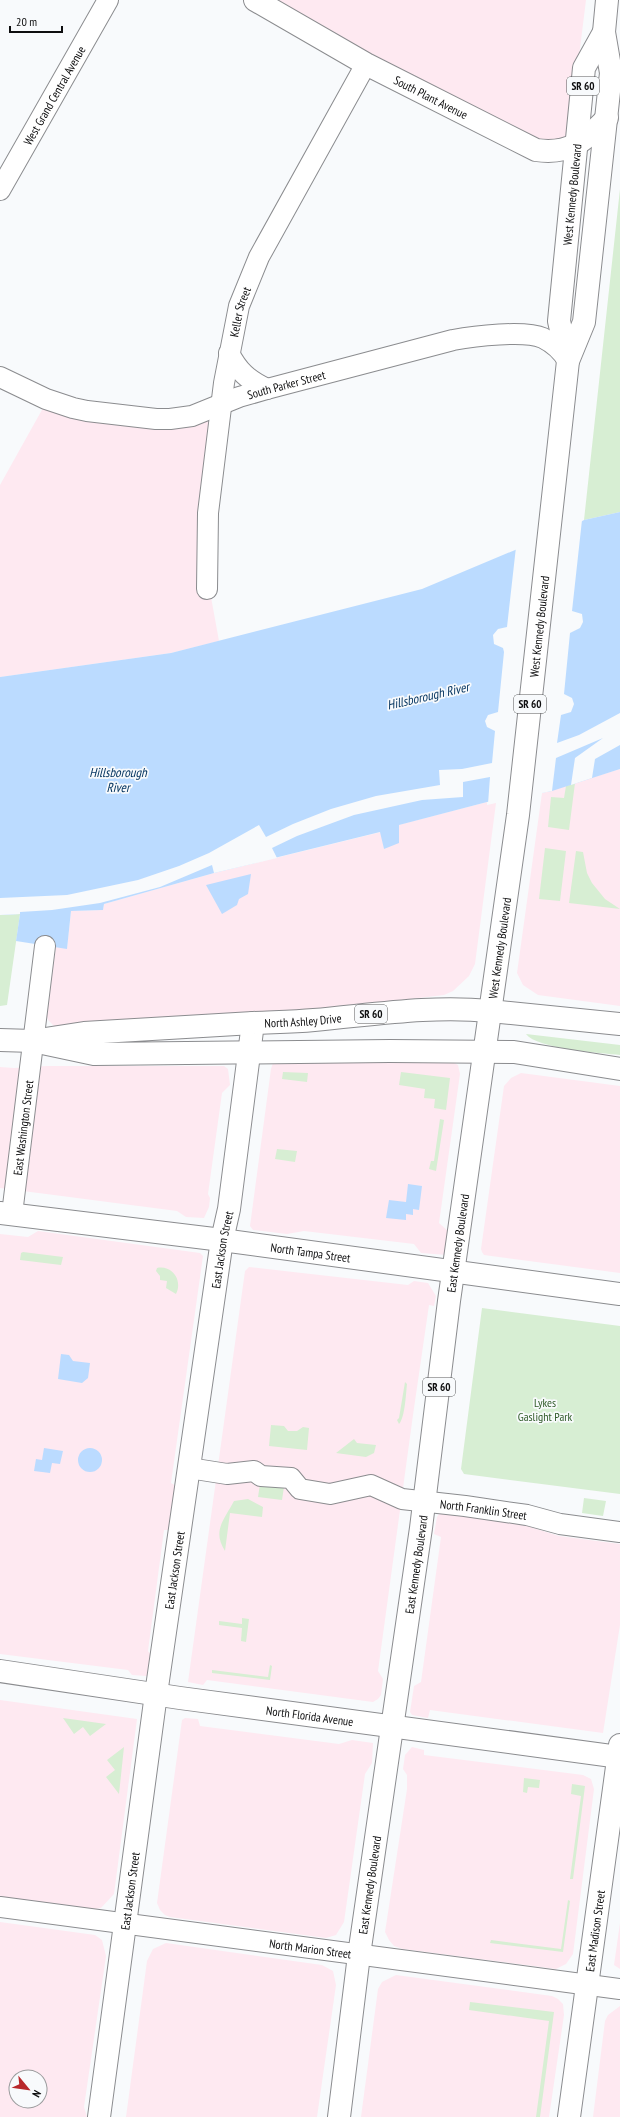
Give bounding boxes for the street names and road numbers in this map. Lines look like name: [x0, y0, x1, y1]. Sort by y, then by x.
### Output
street label: West Grand Central Avenue: [20, 43, 88, 148]
street label: South Plant Avenue: [392, 72, 471, 122]
road number: SR 60: [567, 77, 599, 95]
street label: West Kennedy Boulevard: [559, 143, 584, 246]
street label: Keller Street: [226, 284, 254, 338]
street label: South Parker Street: [245, 366, 327, 402]
street label: West Kennedy Boulevard: [526, 575, 552, 678]
road number: SR 60: [514, 695, 546, 713]
street label: West Kennedy Boulevard: [485, 896, 514, 1000]
road number: SR 60: [355, 1005, 387, 1023]
street label: North Ashley Drive: [264, 1010, 342, 1030]
street label: East Washington Street: [9, 1079, 36, 1176]
street label: East Kennedy Boulevard: [443, 1193, 472, 1293]
street label: East Jackson Street: [208, 1209, 236, 1289]
street label: North Tampa Street: [270, 1239, 352, 1265]
road number: SR 60: [423, 1378, 455, 1396]
street label: North Franklin Street: [439, 1496, 529, 1522]
street label: East Kennedy Boulevard: [401, 1514, 430, 1615]
street label: East Jackson Street: [161, 1530, 187, 1610]
street label: North Florida Avenue: [265, 1702, 354, 1729]
street label: East Kennedy Boulevard: [355, 1835, 384, 1935]
street label: East Jackson Street: [117, 1850, 142, 1931]
street label: East Madison Street: [582, 1888, 608, 1972]
street label: North Marion Street: [268, 1935, 353, 1961]

